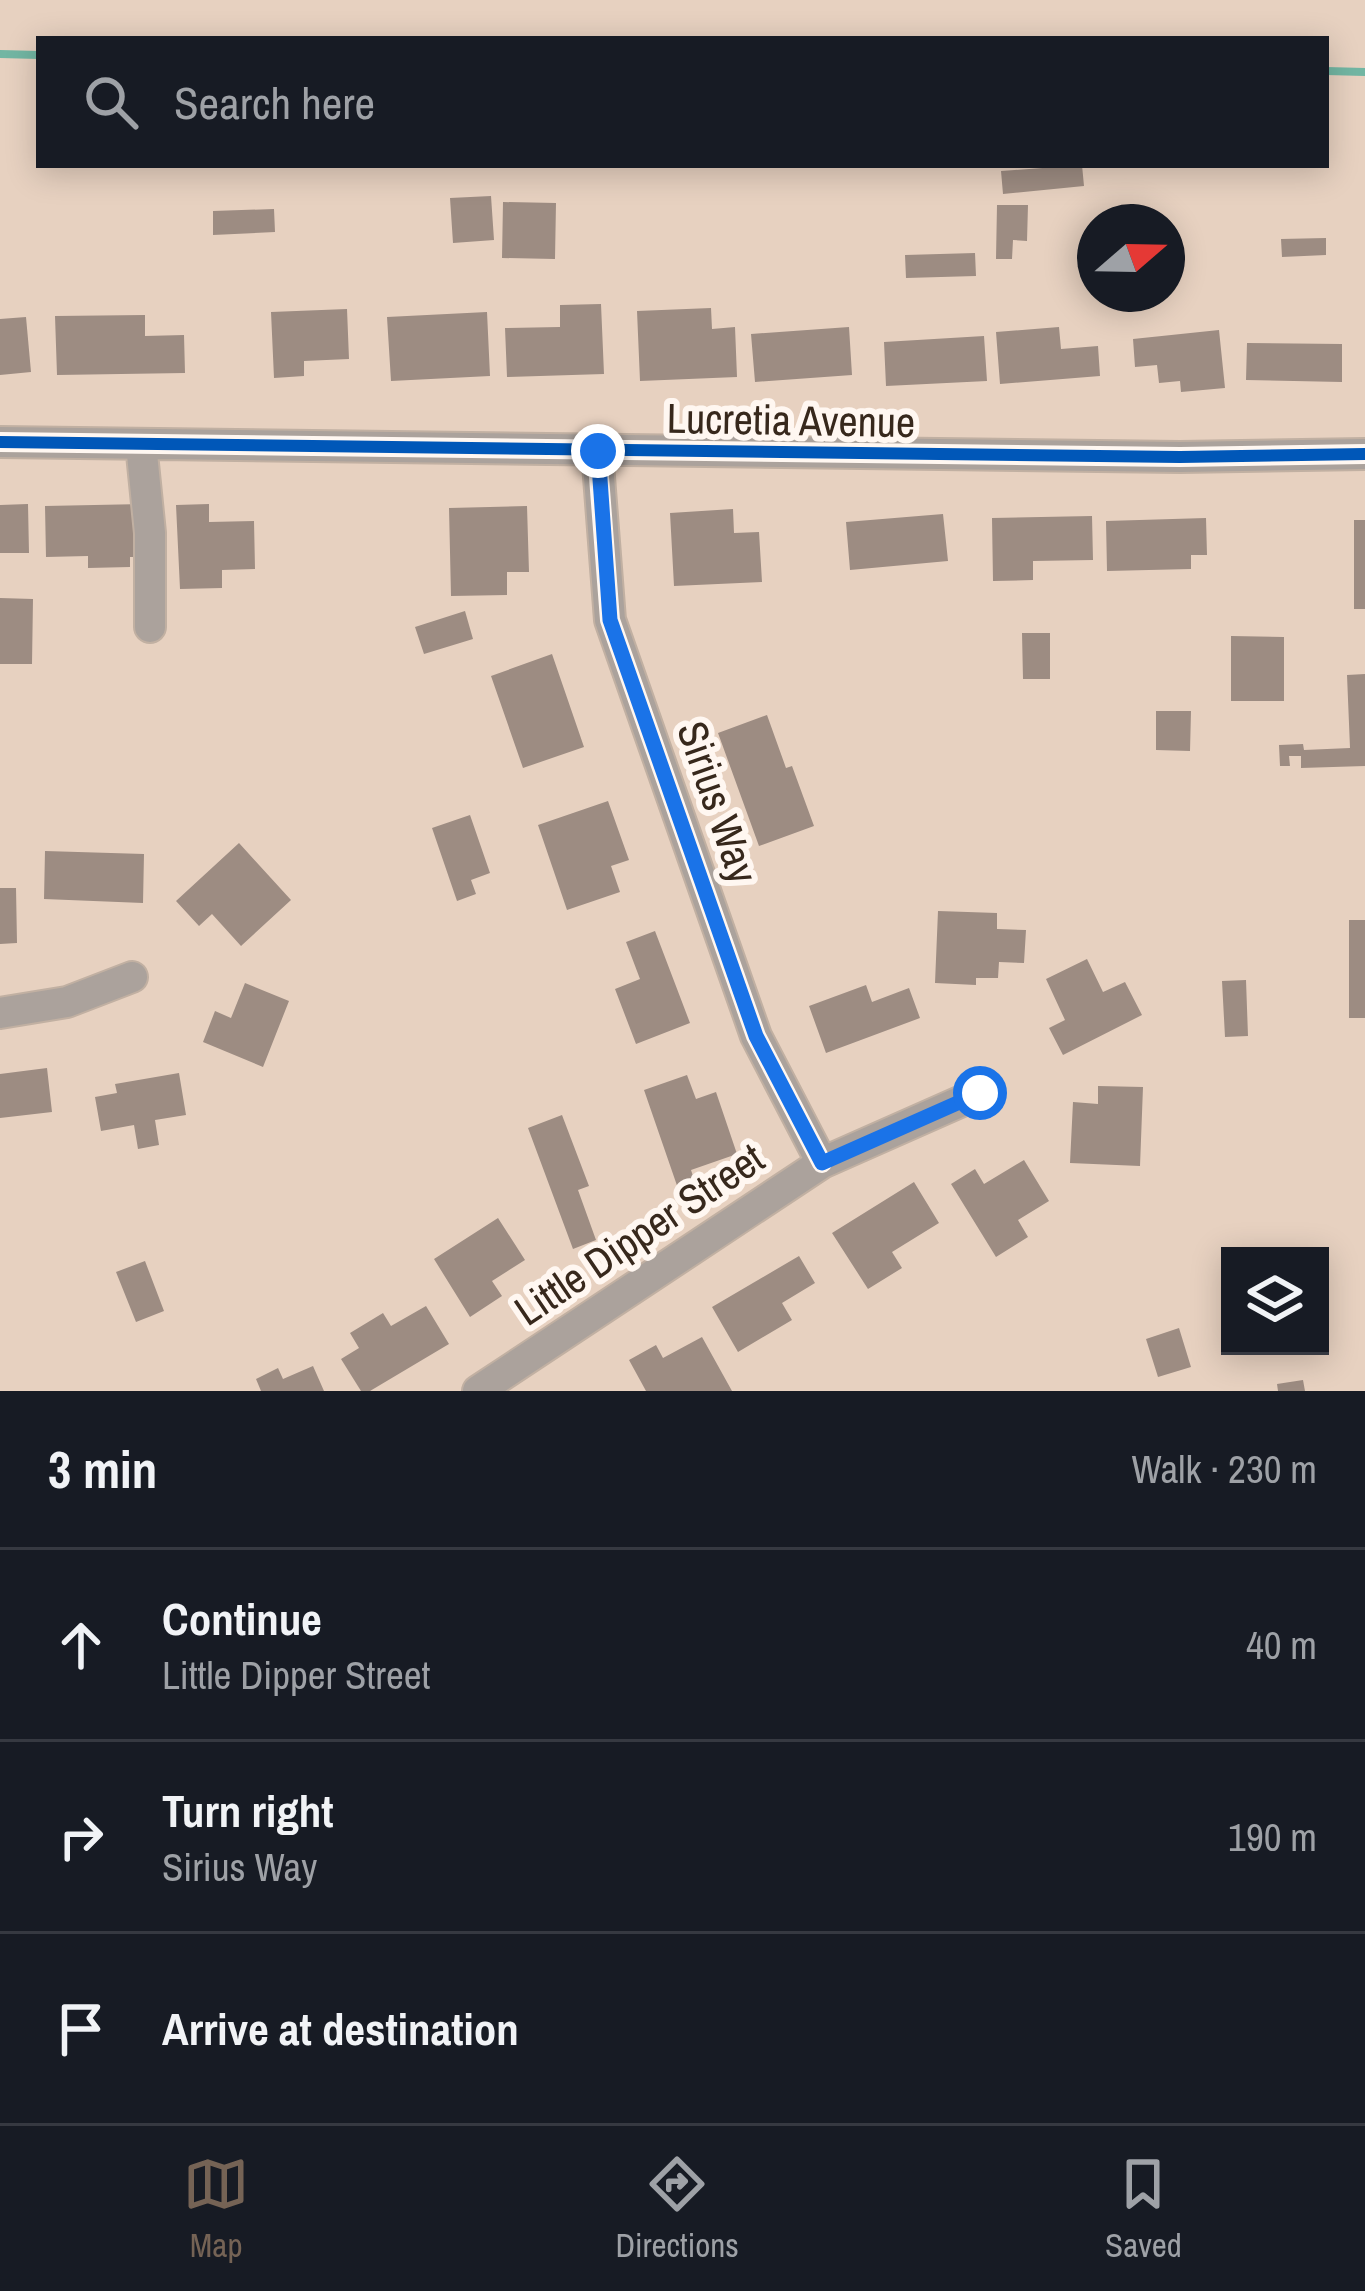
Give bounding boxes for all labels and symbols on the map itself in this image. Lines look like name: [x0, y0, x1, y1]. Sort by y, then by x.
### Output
north arrow: [1077, 204, 1185, 312]
street label: Lucretia Avenue: [666, 390, 916, 450]
route end: [571, 424, 625, 478]
street label: Sirius Way: [664, 714, 772, 890]
route start: [953, 1066, 1007, 1120]
street label: Little Dipper Street: [504, 1130, 774, 1338]

